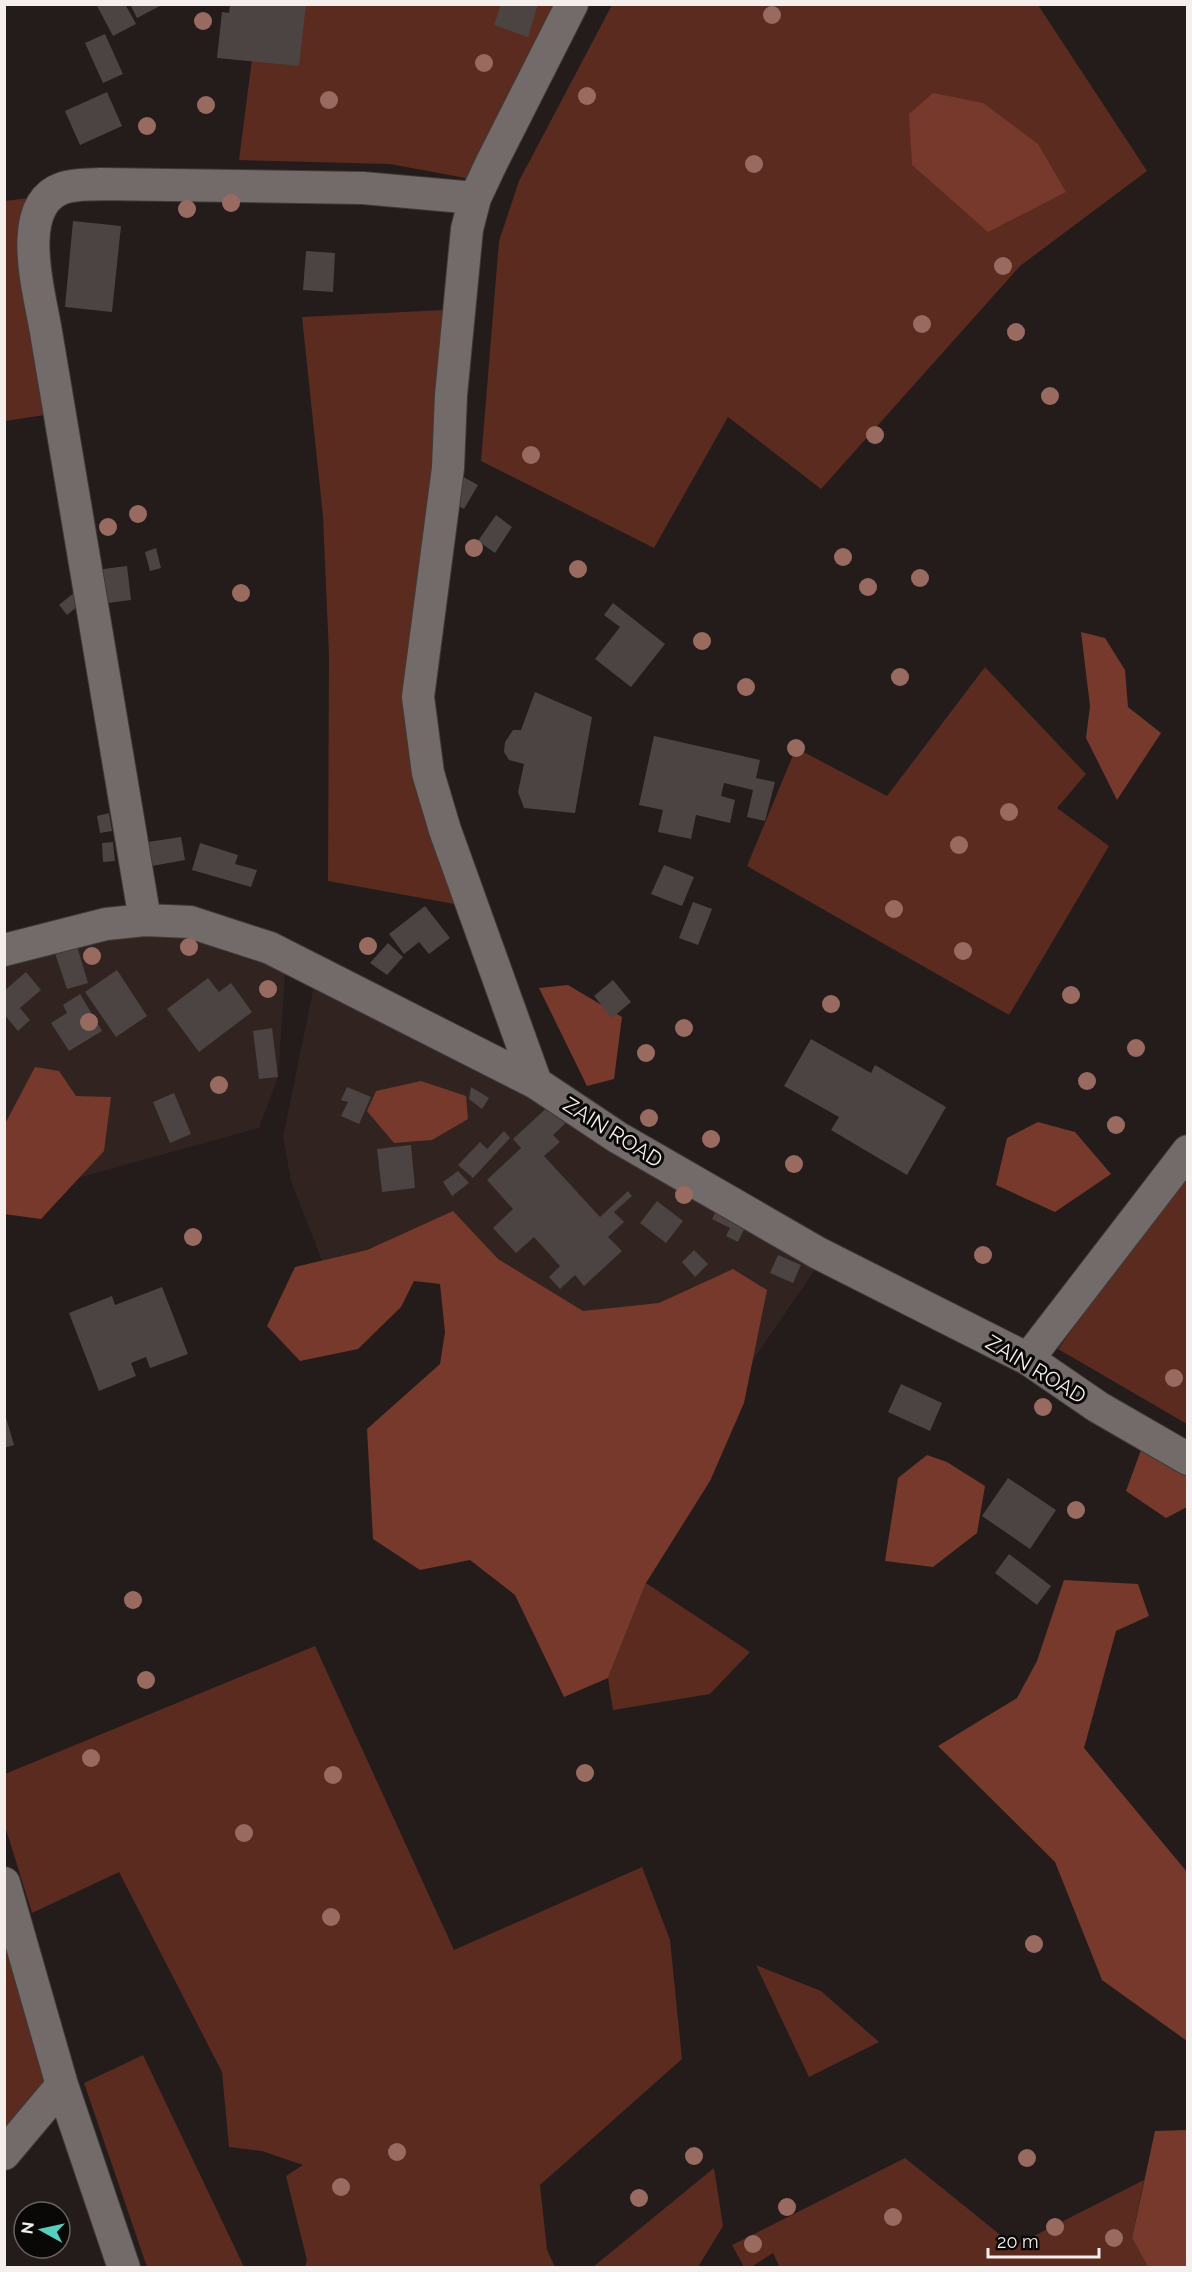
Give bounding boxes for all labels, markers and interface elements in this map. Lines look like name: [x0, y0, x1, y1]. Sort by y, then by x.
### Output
street label: ZAIN ROAD: [559, 1092, 667, 1172]
street label: ZAIN ROAD: [981, 1329, 1091, 1409]
north arrow: [12, 2200, 72, 2260]
text: N: [17, 2221, 38, 2235]
scale bar: [988, 2221, 1099, 2259]
text: 20 m: [997, 2231, 1039, 2252]

